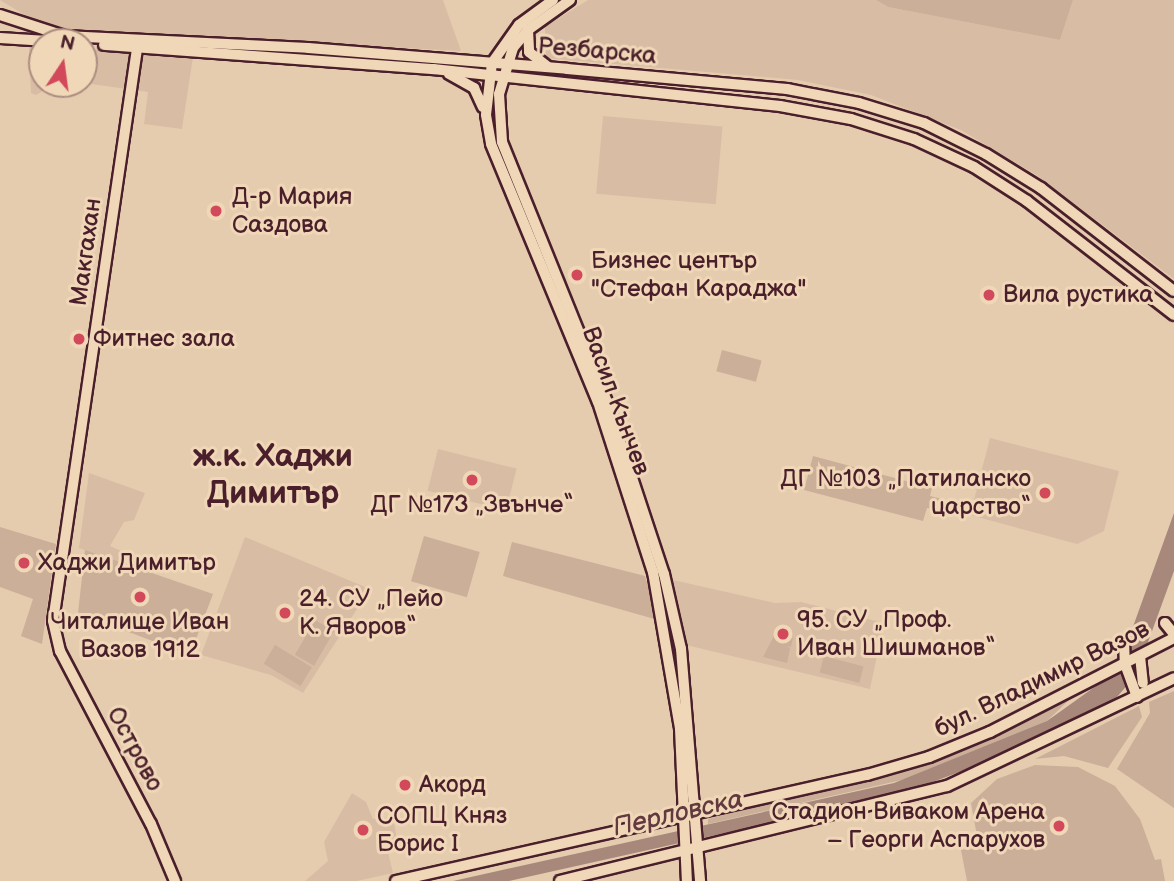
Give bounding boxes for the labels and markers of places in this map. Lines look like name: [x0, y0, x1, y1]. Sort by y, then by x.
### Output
place label: Д-р Мария Саздова: [232, 183, 352, 239]
marker: Д-р Мария Саздова: [206, 201, 226, 221]
place label: Бизнес център "Стефан Караджа": [591, 247, 806, 303]
marker: Бизнес център "Стефан Караджа": [569, 267, 585, 283]
place label: Вила рустика: [1003, 281, 1153, 309]
marker: Вила рустика: [981, 287, 997, 303]
place label: Фитнес зала: [93, 325, 235, 353]
marker: Фитнес зала: [71, 331, 87, 347]
place label: ДГ №103 „Патиланско царство“: [781, 465, 1031, 521]
marker: ДГ №173 „Звънче“: [464, 472, 480, 488]
marker: ДГ №103 „Патиланско царство“: [1037, 485, 1053, 501]
place label: ДГ №173 „Звънче“: [371, 491, 573, 519]
place label: Хаджи Димитър: [38, 549, 216, 577]
marker: Хаджи Димитър: [16, 555, 32, 571]
place label: 24. СУ „Пейо К. Яворов“: [299, 585, 443, 641]
marker: Читалище Иван Вазов 1912: [132, 589, 148, 605]
marker: 24. СУ „Пейо К. Яворов“: [277, 605, 293, 621]
place label: 95. СУ „Проф. Иван Шишманов“: [797, 606, 996, 662]
place label: Читалище Иван Вазов 1912: [51, 608, 229, 664]
marker: 95. СУ „Проф. Иван Шишманов“: [775, 626, 791, 642]
place label: Акорд: [419, 771, 486, 799]
marker: Акорд: [397, 777, 413, 793]
place label: Стадион Виваком Арена – Георги Аспарухов: [772, 798, 1045, 854]
place label: СОПЦ Княз Борис I: [377, 802, 507, 858]
marker: Стадион Виваком Арена – Георги Аспарухов: [1051, 818, 1067, 834]
marker: СОПЦ Княз Борис I: [355, 822, 371, 838]

